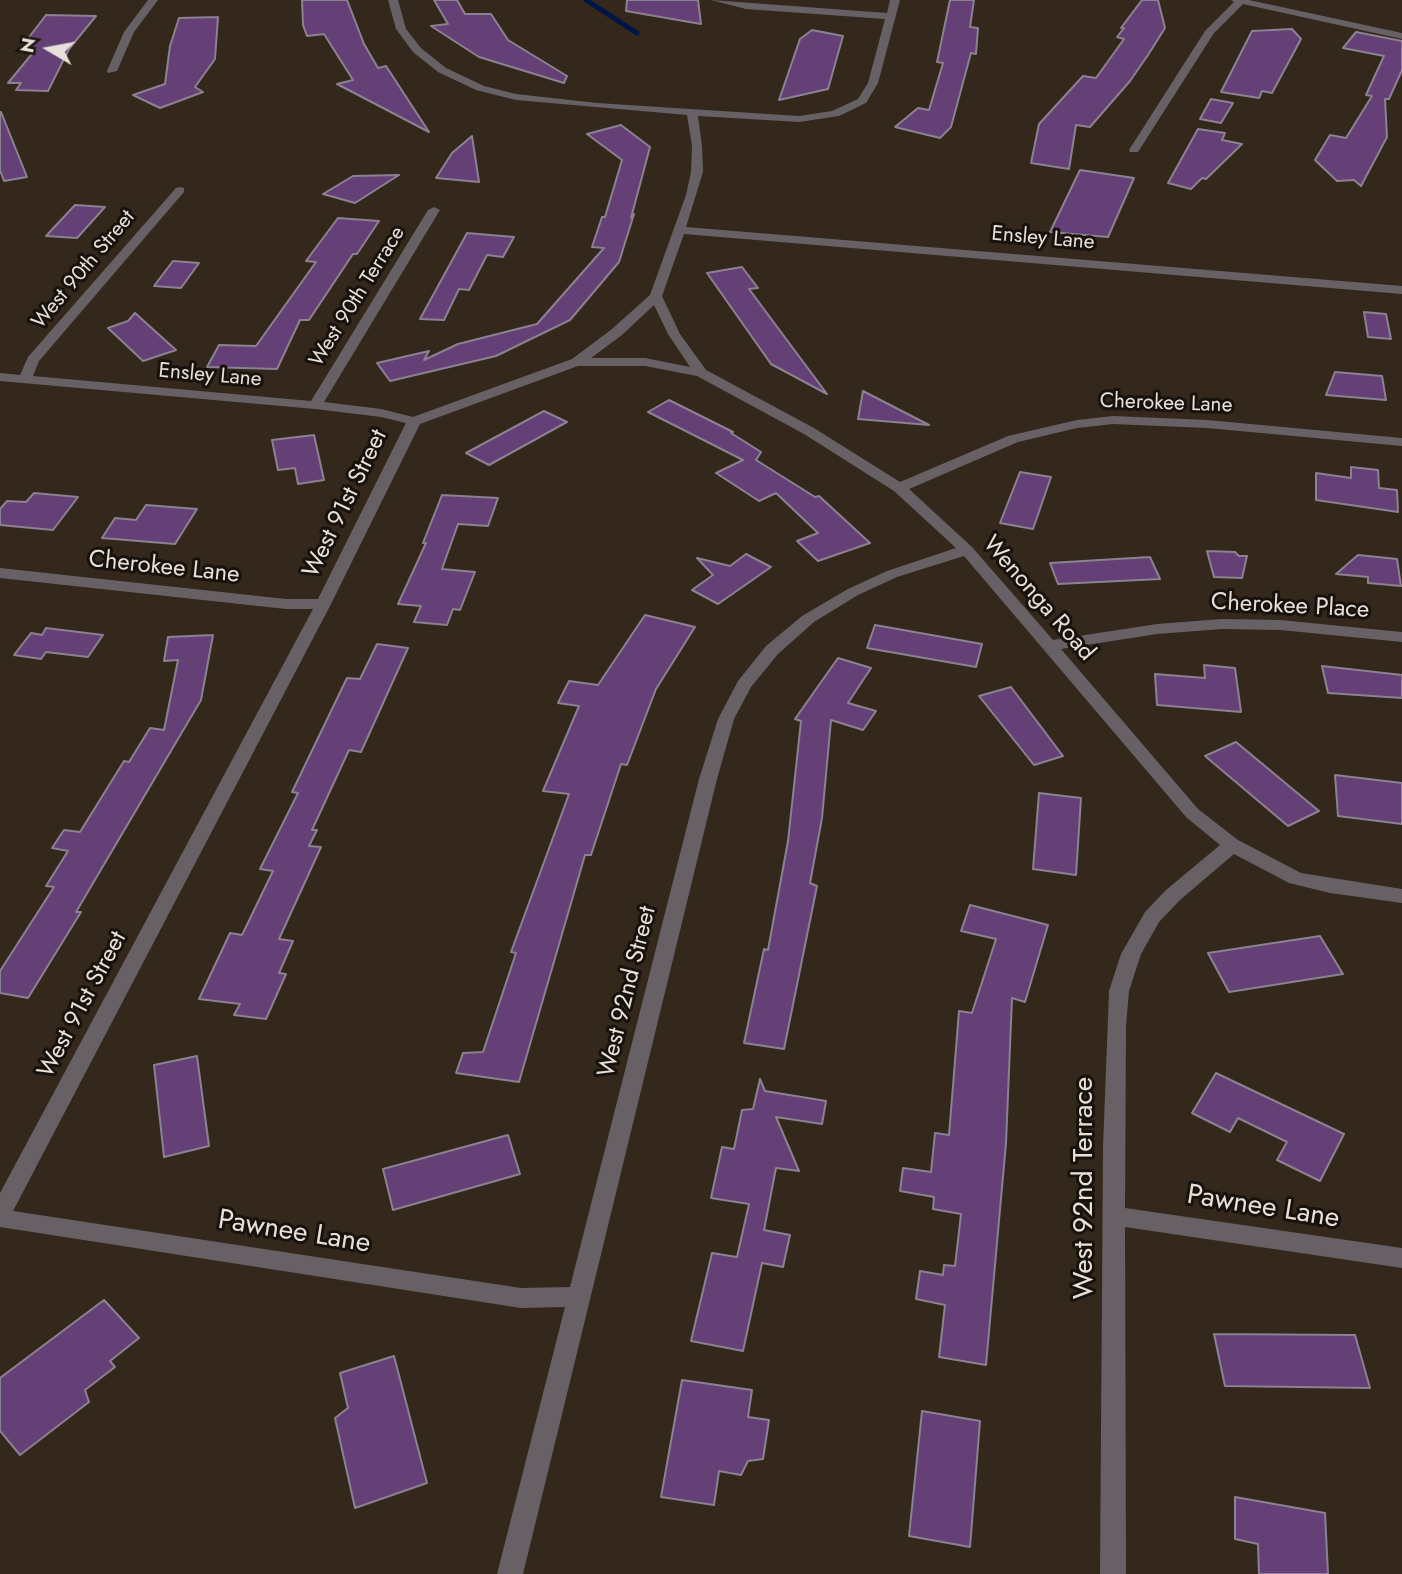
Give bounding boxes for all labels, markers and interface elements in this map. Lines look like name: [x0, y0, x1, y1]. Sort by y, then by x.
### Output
north arrow: [14, 14, 84, 84]
text: N: [13, 35, 42, 55]
street label: West 90th Street: [27, 206, 141, 334]
street label: West 90th Terrace: [305, 222, 411, 372]
street label: Ensley Lane: [990, 222, 1096, 256]
street label: Ensley Lane: [157, 359, 263, 393]
street label: Cherokee Lane: [1099, 389, 1233, 419]
street label: West 91st Street: [298, 425, 394, 583]
street label: Wenonga Road: [976, 530, 1100, 668]
street label: Cherokee Lane: [87, 546, 241, 590]
street label: Cherokee Place: [1210, 588, 1370, 626]
street label: West 92nd Street: [593, 904, 663, 1080]
street label: West 91st Street: [32, 927, 134, 1083]
street label: West 92nd Terrace: [1068, 1077, 1102, 1299]
street label: Pawnee Lane: [1184, 1179, 1342, 1237]
street label: Pawnee Lane: [215, 1204, 373, 1262]

